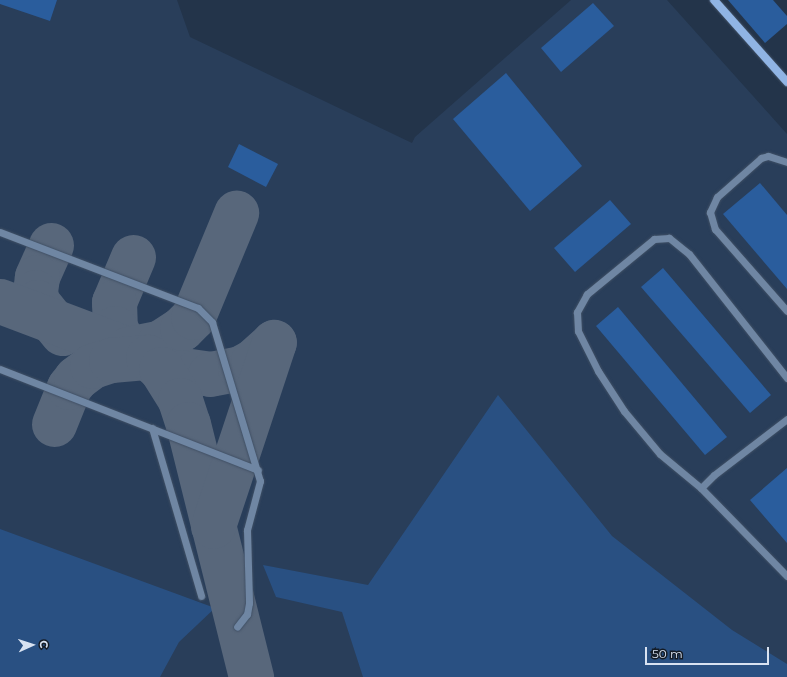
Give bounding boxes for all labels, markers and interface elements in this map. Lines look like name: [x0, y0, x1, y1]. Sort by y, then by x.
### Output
north arrow: [12, 625, 52, 665]
scale bar: [647, 639, 771, 665]
text: С: [37, 640, 51, 649]
text: 50 m: [652, 646, 683, 661]

